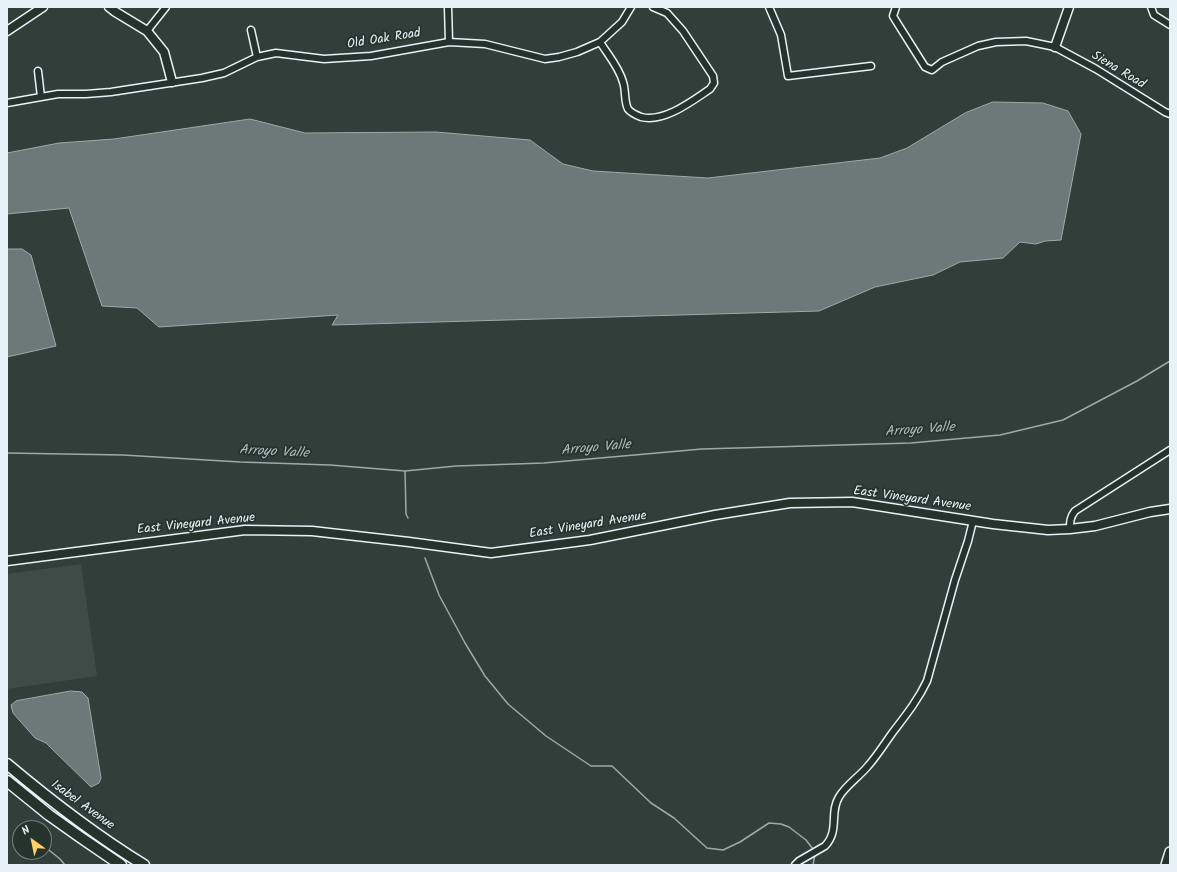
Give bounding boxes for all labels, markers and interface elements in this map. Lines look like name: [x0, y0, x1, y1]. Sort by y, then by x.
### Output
street label: Old Oak Road: [346, 26, 422, 54]
street label: Siena Road: [1088, 49, 1148, 93]
water label: Arroyo Valle: [885, 420, 955, 442]
water label: Arroyo Valle: [560, 438, 632, 460]
water label: Arroyo Valle: [239, 443, 309, 463]
street label: East Vineyard Avenue: [852, 484, 972, 516]
street label: East Vineyard Avenue: [528, 509, 648, 543]
street label: East Vineyard Avenue: [136, 511, 256, 539]
street label: Isabel Avenue: [47, 778, 117, 834]
north arrow: [12, 820, 52, 860]
text: N: [18, 821, 34, 840]

